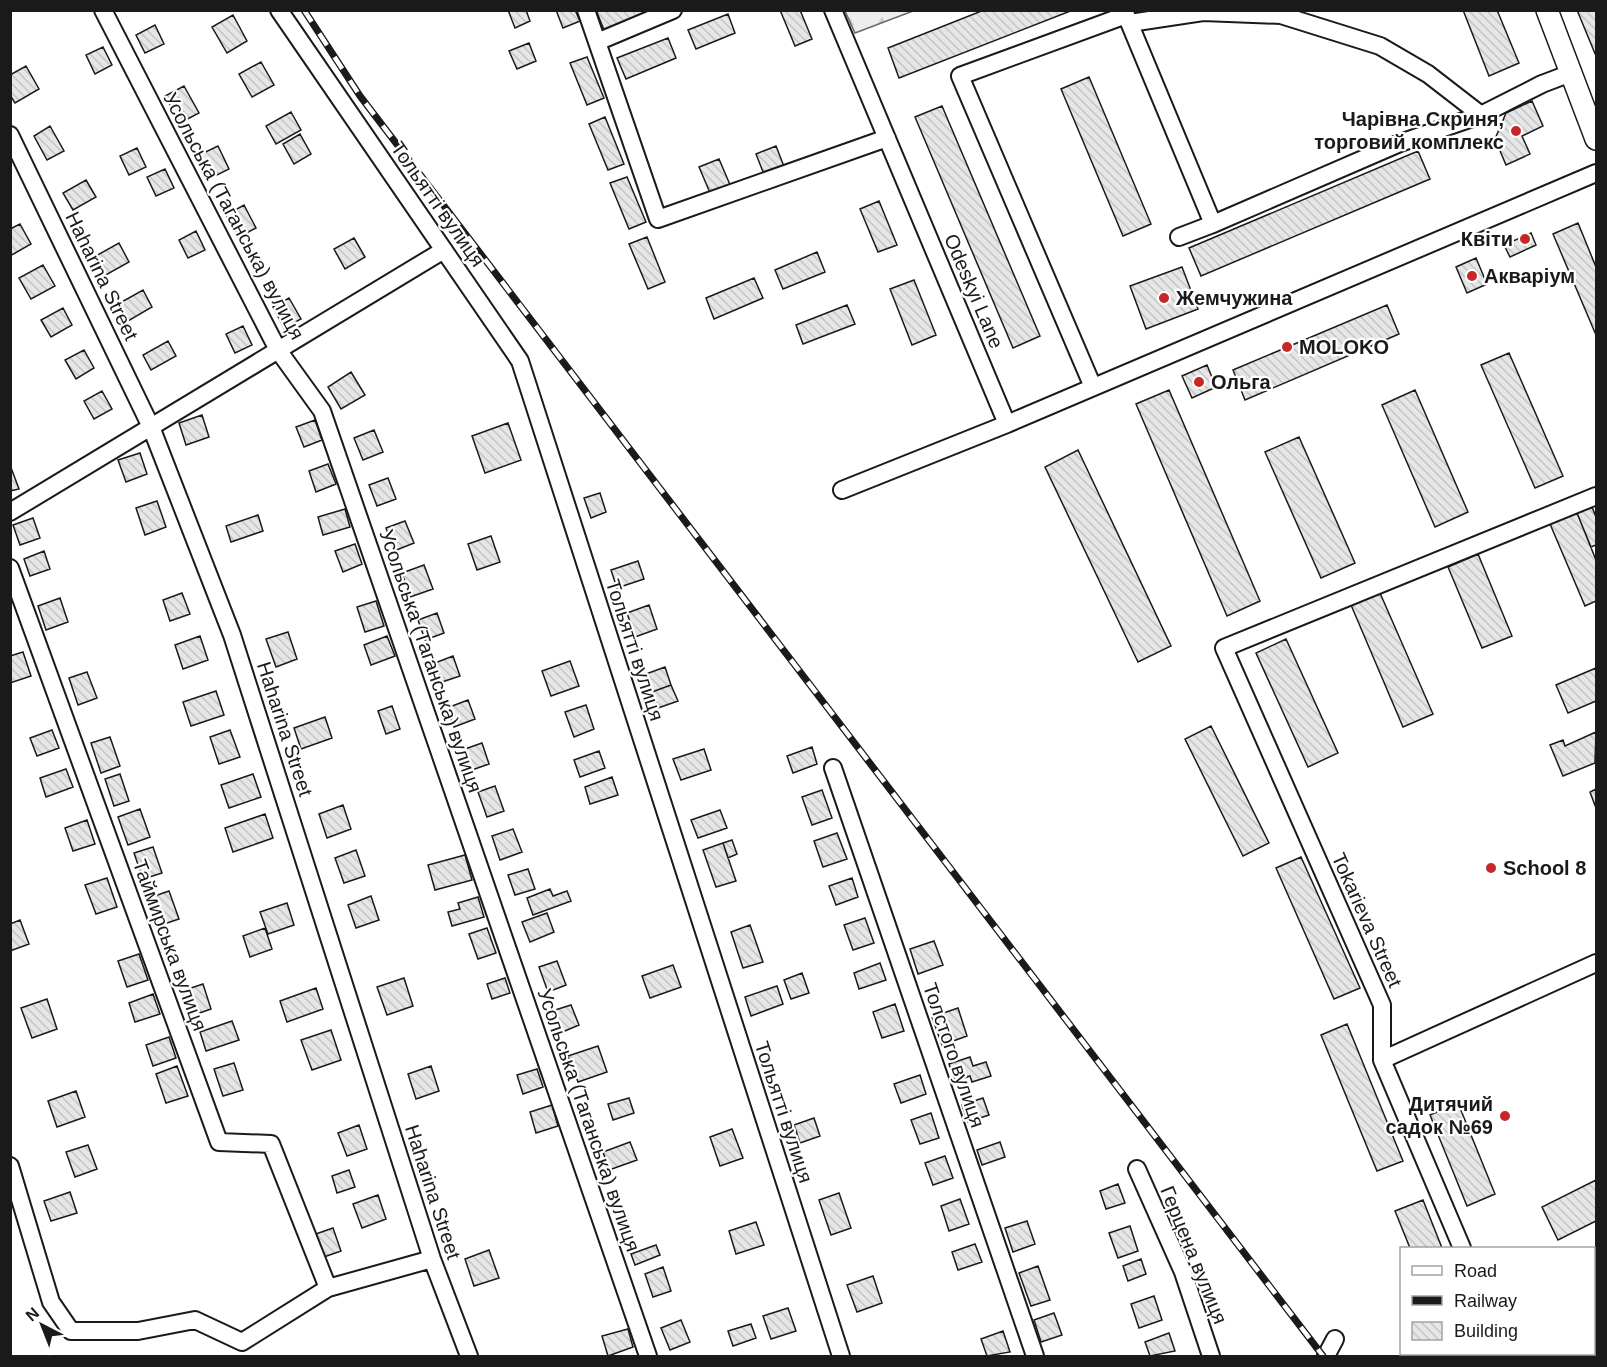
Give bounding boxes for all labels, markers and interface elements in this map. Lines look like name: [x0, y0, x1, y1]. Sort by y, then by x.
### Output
street label: Усольська (Таганська) вулиця: [159, 89, 309, 343]
place label: Чарівна Скриня, торговий комплекс: [1314, 108, 1504, 153]
marker: Чарівна Скриня, торговий комплекс: [1509, 124, 1523, 138]
street label: Тольятті вулиця: [387, 137, 489, 271]
street label: Haharina Street: [61, 208, 143, 344]
place label: Квіти: [1461, 228, 1513, 250]
street label: Odeskyi Lane: [940, 230, 1008, 352]
marker: Квіти: [1518, 232, 1532, 246]
place label: Акваріум: [1484, 265, 1575, 287]
marker: Акваріум: [1465, 269, 1479, 283]
place label: Жемчужина: [1175, 287, 1293, 309]
marker: Жемчужина: [1157, 291, 1171, 305]
place label: MOLOKO: [1299, 336, 1389, 358]
marker: MOLOKO: [1280, 340, 1294, 354]
place label: Ольга: [1211, 371, 1272, 393]
marker: Ольга: [1192, 375, 1206, 389]
street label: Усольська (Таганська) вулиця: [376, 527, 486, 795]
street label: Тольятті вулиця: [602, 576, 668, 724]
street label: Haharina Street: [253, 659, 317, 799]
street label: Tokarieva Street: [1328, 850, 1407, 991]
street label: Таймирська вулиця: [129, 856, 211, 1034]
place label: School 8: [1503, 857, 1586, 879]
marker: School 8: [1484, 861, 1498, 875]
street label: Толстого вулиця: [919, 980, 989, 1130]
street label: Усольська (Таганська) вулиця: [534, 986, 644, 1254]
street label: Тольятті вулиця: [751, 1038, 817, 1186]
place label: Дитячий садок №69: [1385, 1093, 1493, 1138]
marker: Дитячий садок №69: [1498, 1109, 1512, 1123]
street label: Haharina Street: [401, 1122, 465, 1262]
street label: Герцена вулиця: [1156, 1183, 1232, 1327]
legend: [1400, 1247, 1595, 1355]
text: Road: [1454, 1261, 1497, 1281]
text: Railway: [1454, 1291, 1517, 1311]
north arrow: [12, 1295, 72, 1355]
text: N: [22, 1304, 42, 1324]
text: Building: [1454, 1321, 1518, 1341]

